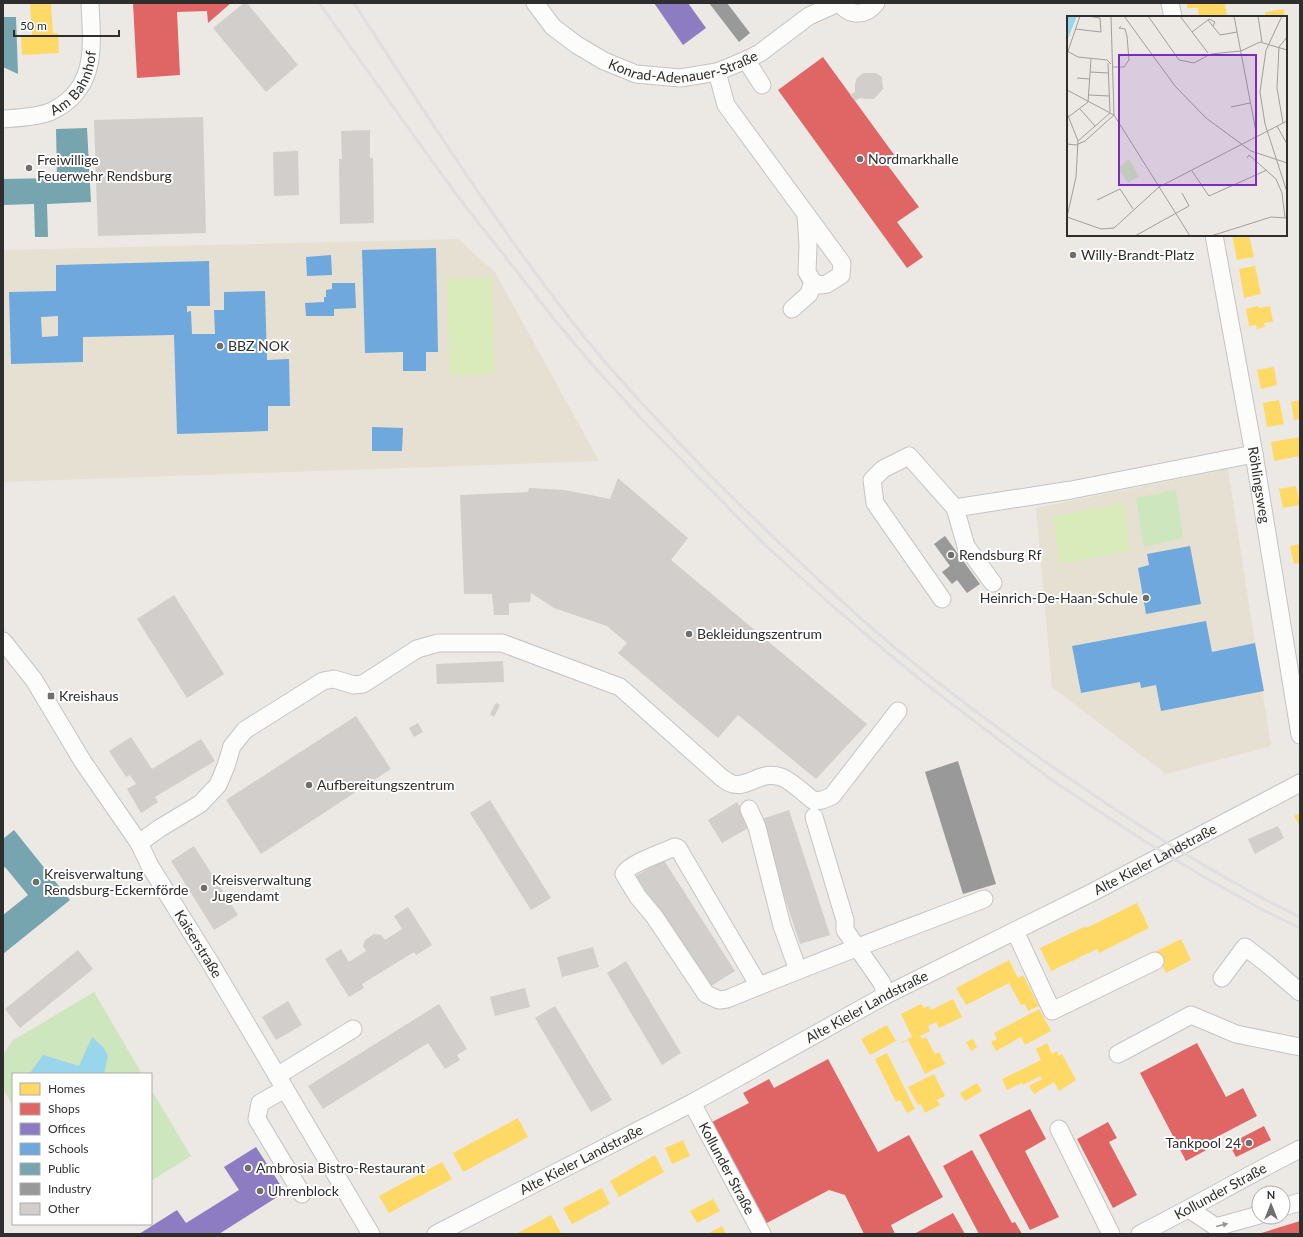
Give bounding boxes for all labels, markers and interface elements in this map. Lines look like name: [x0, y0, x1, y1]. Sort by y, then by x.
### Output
scale bar: [14, 12, 119, 38]
inset map: [1067, 16, 1287, 236]
text: 50 m: [20, 18, 47, 33]
street label: Konrad-Adenauer-Straße: [606, 47, 760, 86]
street label: Am Bahnhof: [47, 50, 99, 119]
place label: Nordmarkhalle: [868, 150, 959, 167]
place label: Freiwillige Feuerwehr Rendsburg: [37, 151, 172, 184]
marker: Nordmarkhalle: [855, 154, 865, 164]
marker: Freiwillige Feuerwehr Rendsburg: [24, 163, 34, 173]
place label: Willy-Brandt-Platz: [1081, 246, 1194, 263]
marker: Willy-Brandt-Platz: [1068, 250, 1078, 260]
place label: BBZ NOK: [228, 337, 290, 354]
marker: BBZ NOK: [215, 341, 225, 351]
street label: Röhlingsweg: [1245, 445, 1274, 525]
place label: Rendsburg Rf: [959, 546, 1041, 563]
marker: Rendsburg Rf: [946, 550, 956, 560]
place label: Heinrich-De-Haan-Schule: [980, 589, 1138, 606]
marker: Heinrich-De-Haan-Schule: [1141, 593, 1151, 603]
place label: Bekleidungszentrum: [697, 625, 822, 642]
marker: Bekleidungszentrum: [684, 629, 694, 639]
place label: Kreishaus: [59, 687, 119, 704]
marker: Kreishaus: [46, 691, 56, 701]
place label: Aufbereitungszentrum: [317, 776, 455, 793]
marker: Aufbereitungszentrum: [304, 780, 314, 790]
street label: Alte Kieler Landstraße: [1091, 820, 1219, 898]
place label: Kreisverwaltung Rendsburg-Eckernförde: [44, 865, 189, 898]
place label: Kreisverwaltung Jugendamt: [212, 871, 311, 904]
marker: Kreisverwaltung Rendsburg-Eckernförde: [31, 877, 41, 887]
marker: Kreisverwaltung Jugendamt: [199, 883, 209, 893]
street label: Kaiserstraße: [171, 907, 226, 981]
street label: Alte Kieler Landstraße: [802, 967, 930, 1046]
legend: [12, 1073, 152, 1225]
text: Homes: [48, 1081, 85, 1096]
text: Shops: [48, 1101, 80, 1116]
street label: Kollunder Straße: [696, 1119, 759, 1217]
text: Offices: [48, 1121, 85, 1136]
street label: Alte Kieler Landstraße: [516, 1121, 645, 1198]
place label: Tankpool 24: [1166, 1134, 1241, 1151]
marker: Tankpool 24: [1244, 1138, 1254, 1148]
text: Schools: [48, 1141, 89, 1156]
place label: Ambrosia Bistro-Restaurant: [256, 1159, 425, 1176]
street label: Kollunder Straße: [1171, 1159, 1269, 1223]
text: Public: [48, 1161, 80, 1176]
marker: Ambrosia Bistro-Restaurant: [243, 1163, 253, 1173]
text: Industry: [48, 1181, 92, 1196]
place label: Uhrenblock: [268, 1182, 340, 1199]
north arrow: [1251, 1185, 1291, 1225]
marker: Uhrenblock: [255, 1186, 265, 1196]
text: N: [1267, 1188, 1275, 1201]
text: Other: [48, 1201, 80, 1216]
one-way arrow: [1217, 1222, 1229, 1228]

